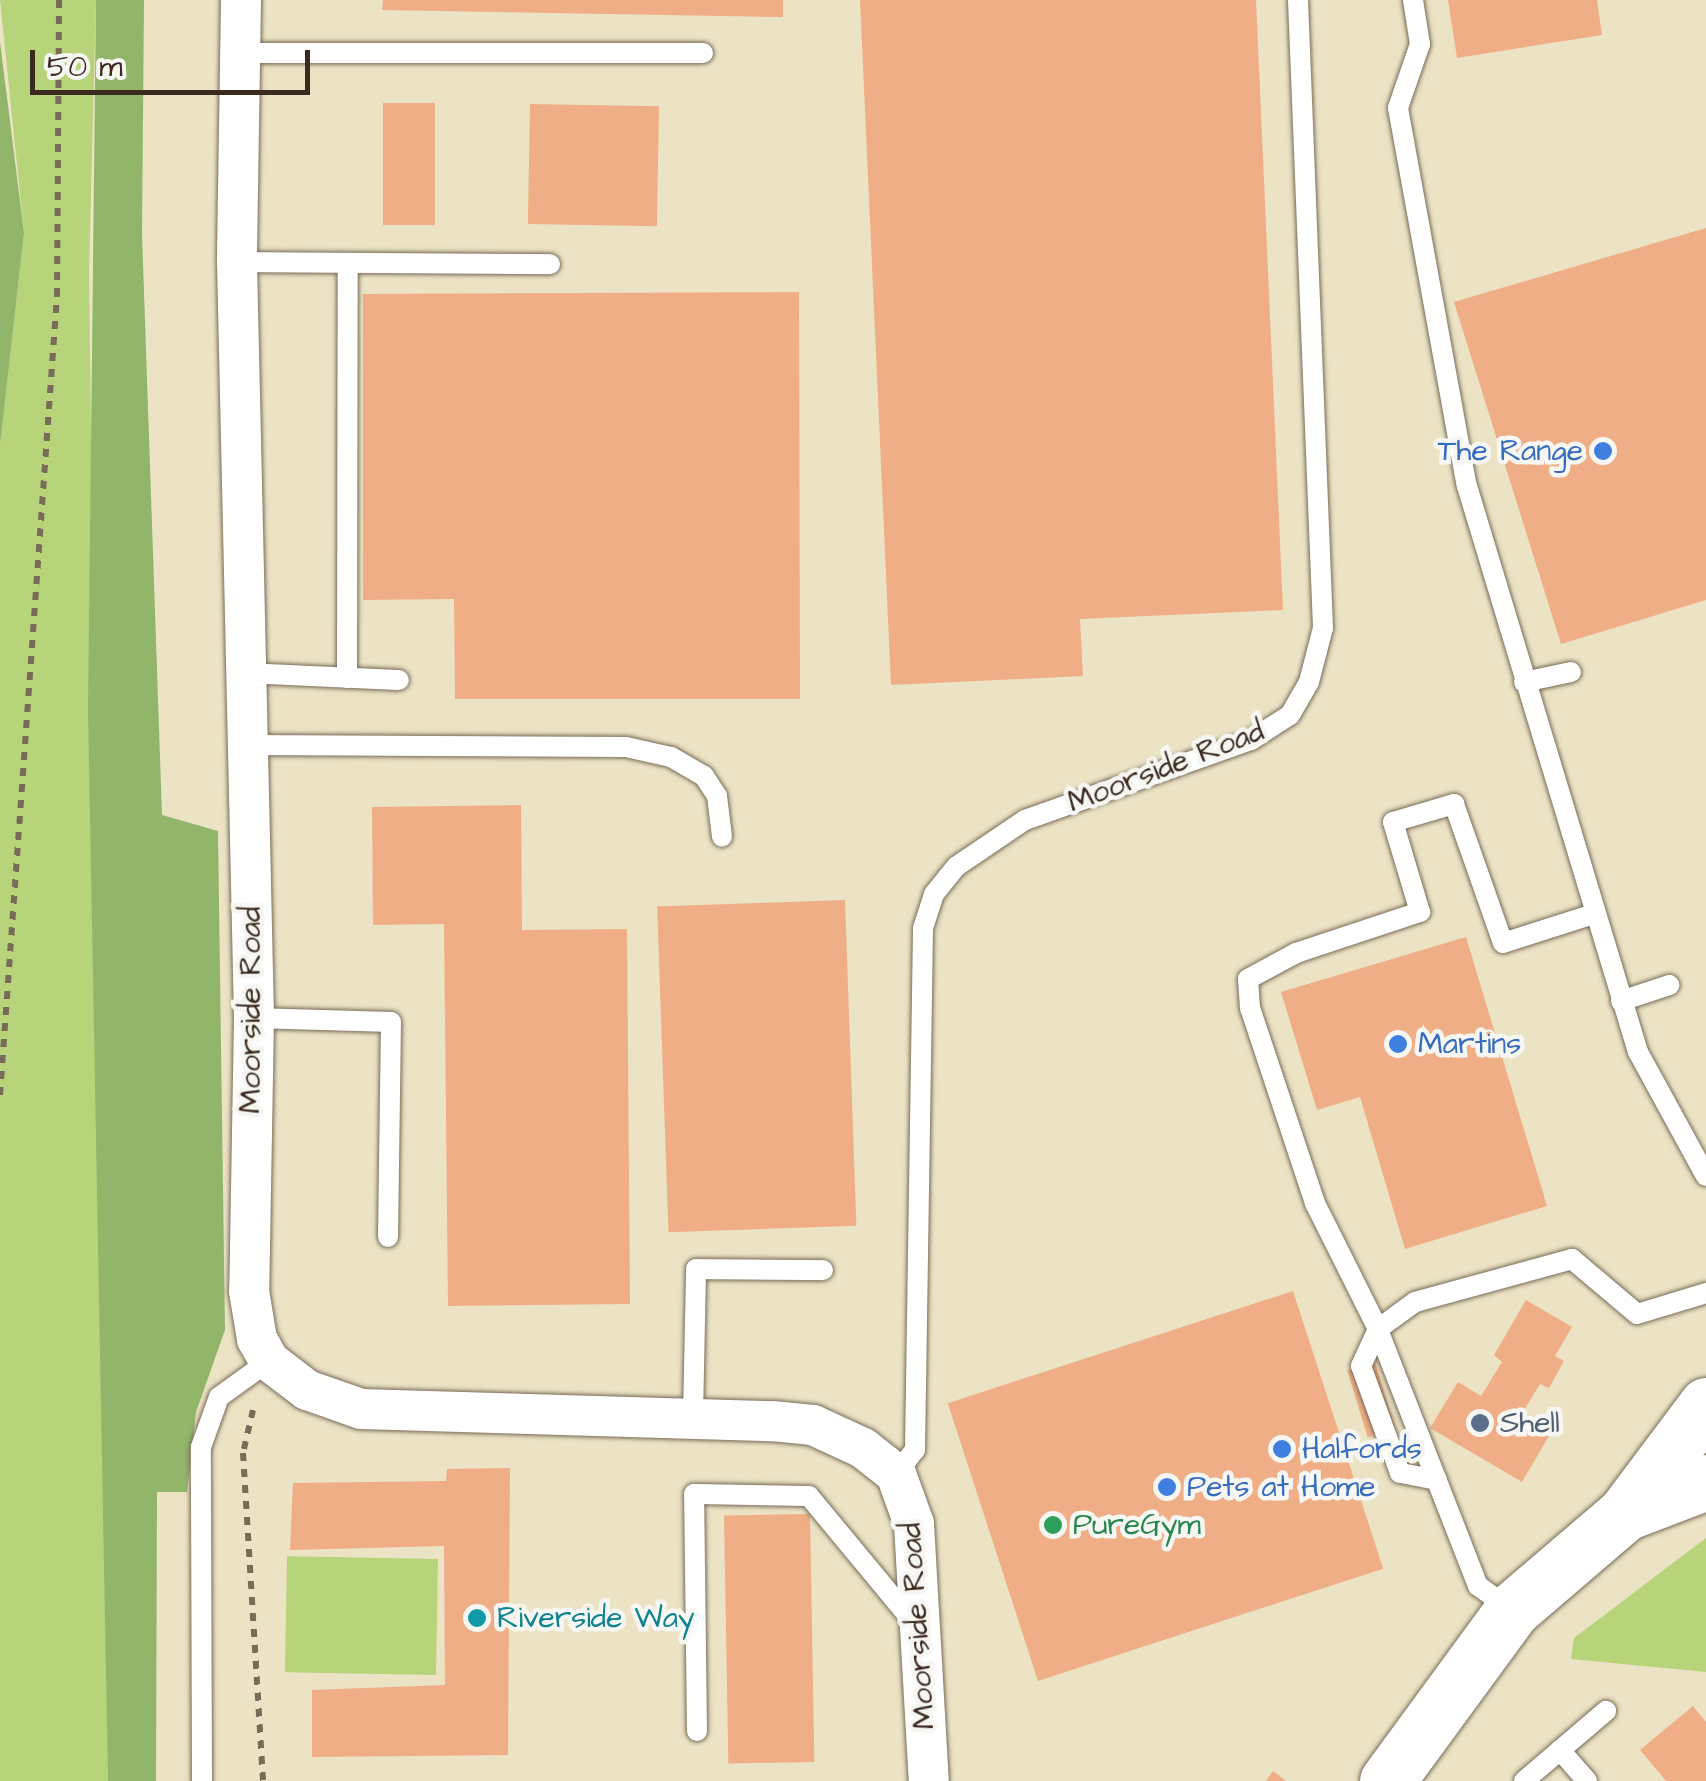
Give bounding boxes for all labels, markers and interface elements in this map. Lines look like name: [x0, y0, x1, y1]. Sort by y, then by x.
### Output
scale bar: [35, 30, 315, 92]
text: 50 m: [47, 46, 123, 88]
place label: The Range: [1438, 433, 1583, 469]
marker: The Range: [1592, 440, 1614, 462]
street label: Moorside Road: [1063, 713, 1269, 821]
street label: Moorside Road: [233, 906, 269, 1114]
place label: Martins: [1418, 1026, 1521, 1062]
marker: Martins: [1387, 1033, 1409, 1055]
place label: Shell: [1500, 1405, 1560, 1441]
marker: Shell: [1469, 1412, 1491, 1434]
place label: Halfords: [1302, 1431, 1422, 1467]
marker: Halfords: [1271, 1438, 1293, 1460]
place label: Pets at Home: [1187, 1469, 1376, 1505]
marker: Pets at Home: [1156, 1476, 1178, 1498]
place label: PureGym: [1073, 1507, 1201, 1543]
marker: PureGym: [1042, 1514, 1064, 1536]
street label: Moorside Road: [893, 1521, 943, 1731]
place label: Riverside Way: [497, 1600, 694, 1636]
marker: Riverside Way: [466, 1607, 488, 1629]

